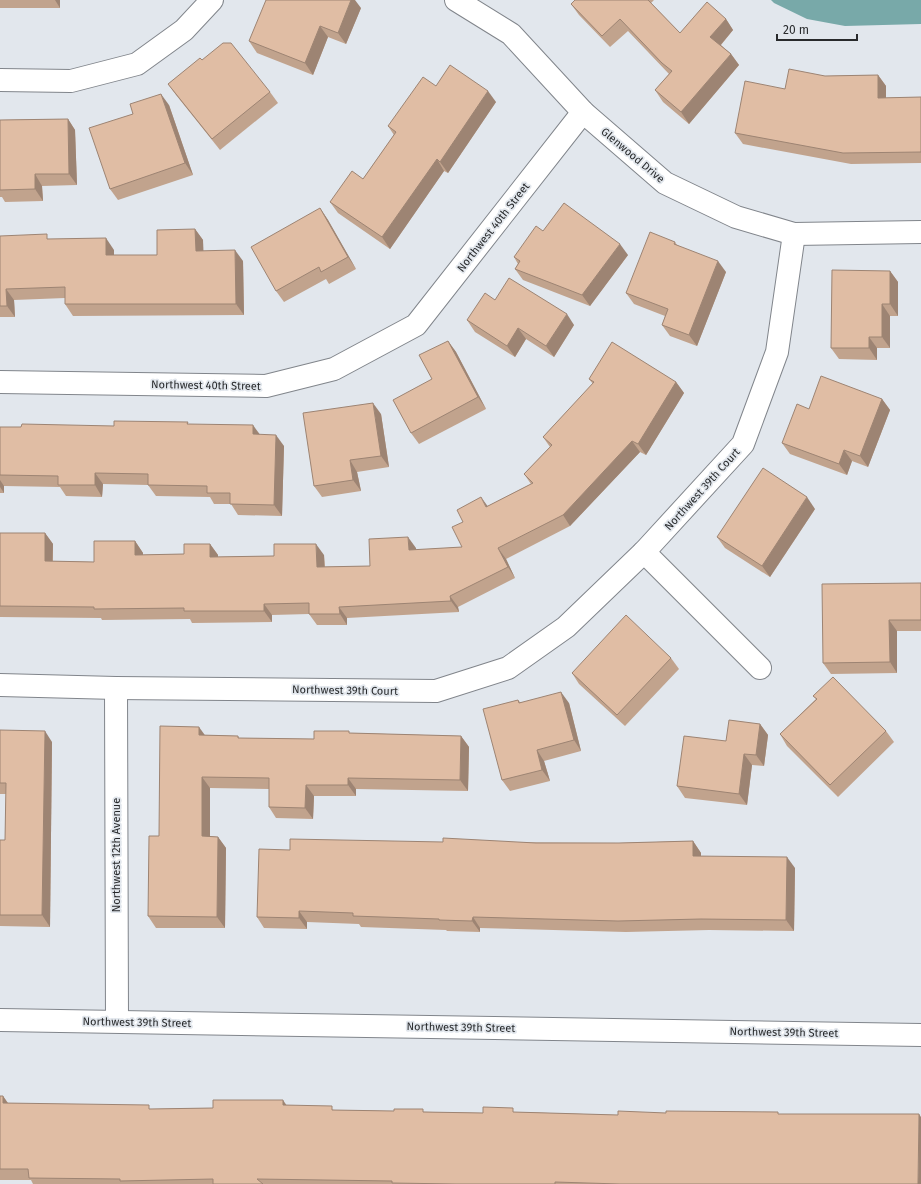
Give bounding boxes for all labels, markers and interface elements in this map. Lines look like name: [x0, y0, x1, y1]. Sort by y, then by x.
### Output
scale bar: [777, 16, 857, 42]
text: 20 m: [783, 23, 809, 37]
street label: Glenwood Drive: [598, 125, 667, 186]
street label: Northwest 40th Street: [455, 180, 532, 275]
street label: Northwest 40th Street: [151, 378, 261, 393]
street label: Northwest 39th Court: [662, 446, 743, 533]
street label: Northwest 39th Court: [292, 683, 398, 698]
street label: Northwest 12th Avenue: [110, 798, 123, 912]
street label: Northwest 39th Street: [82, 1015, 192, 1030]
street label: Northwest 39th Street: [406, 1020, 516, 1035]
street label: Northwest 39th Street: [729, 1025, 839, 1040]

